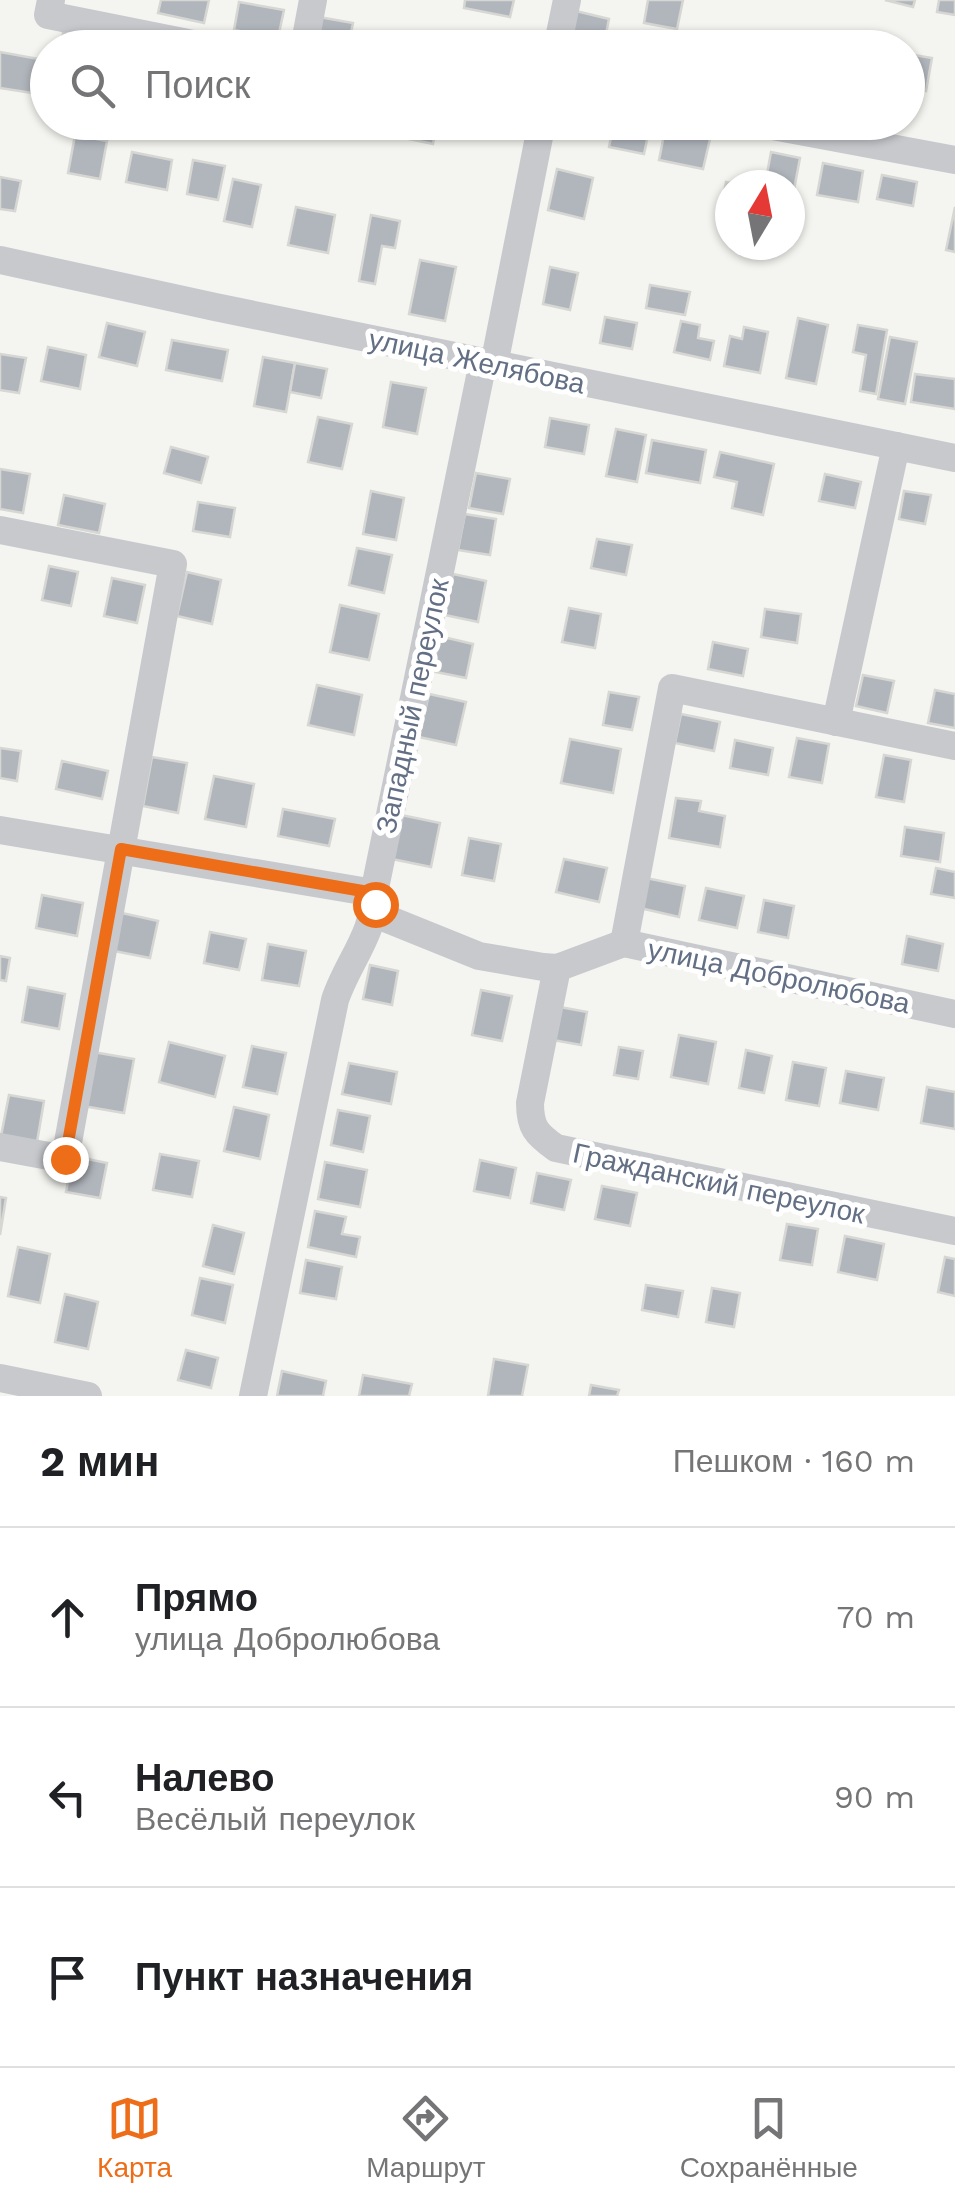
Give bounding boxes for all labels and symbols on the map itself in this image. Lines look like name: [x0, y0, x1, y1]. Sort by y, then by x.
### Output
north arrow: [715, 170, 805, 260]
street label: улица Желябова: [366, 322, 588, 401]
street label: Западный переулок: [369, 575, 456, 837]
route start: [353, 882, 399, 928]
street label: улица Добролюбова: [645, 933, 913, 1020]
street label: Гражданский переулок: [570, 1136, 868, 1231]
route end: [43, 1137, 89, 1183]

